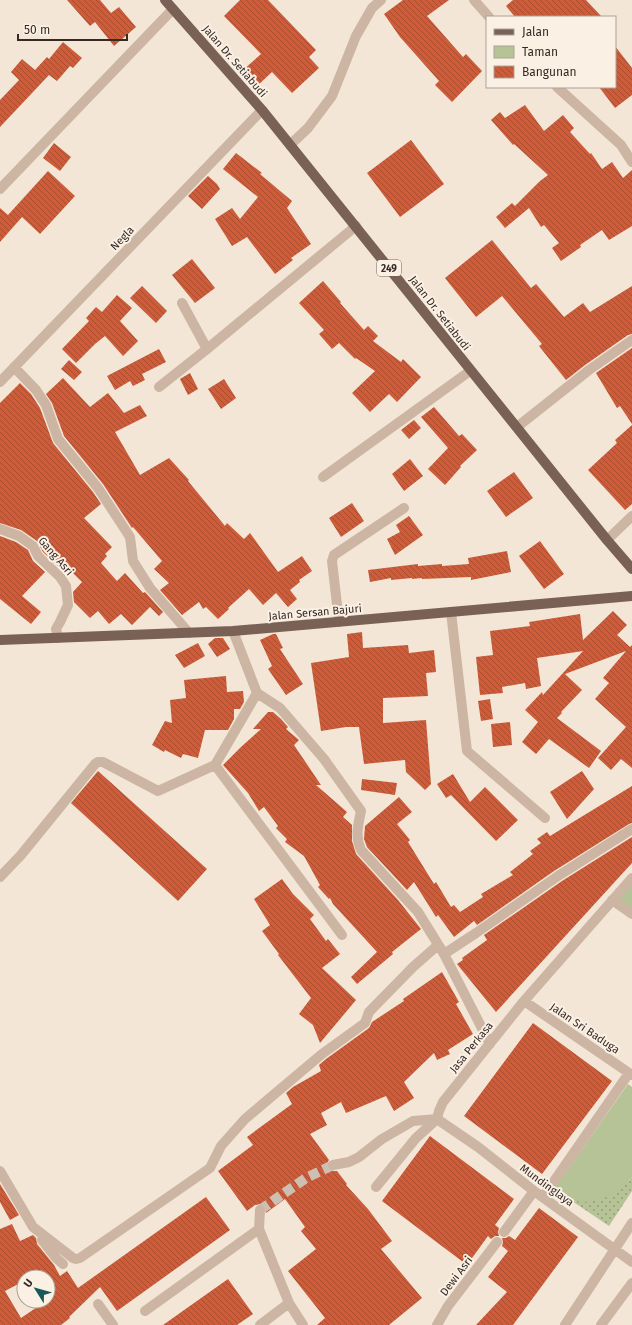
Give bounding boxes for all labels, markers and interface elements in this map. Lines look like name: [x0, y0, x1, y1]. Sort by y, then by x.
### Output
scale bar: [18, 16, 127, 42]
legend: [486, 16, 616, 88]
text: 50 m: [24, 23, 50, 37]
street label: Jalan Dr. Setiabudi: [200, 23, 270, 100]
text: Jalan: [522, 25, 549, 39]
text: Taman: [522, 45, 558, 59]
text: Bangunan: [522, 65, 577, 79]
street label: Negla: [108, 224, 137, 253]
road number: 249: [377, 260, 401, 276]
street label: Jalan Dr. Setiabudi: [406, 273, 473, 353]
street label: Gang Asri: [35, 534, 76, 578]
street label: Jalan Sersan Bajuri: [268, 602, 362, 623]
street label: Jalan Sri Baduga: [547, 1000, 622, 1056]
street label: Jasa Perkasa: [447, 1019, 496, 1075]
street label: Mundinglaya: [517, 1161, 576, 1209]
street label: Dewi Asri: [437, 1254, 475, 1298]
north arrow: [16, 1269, 56, 1309]
text: U: [21, 1277, 36, 1290]

